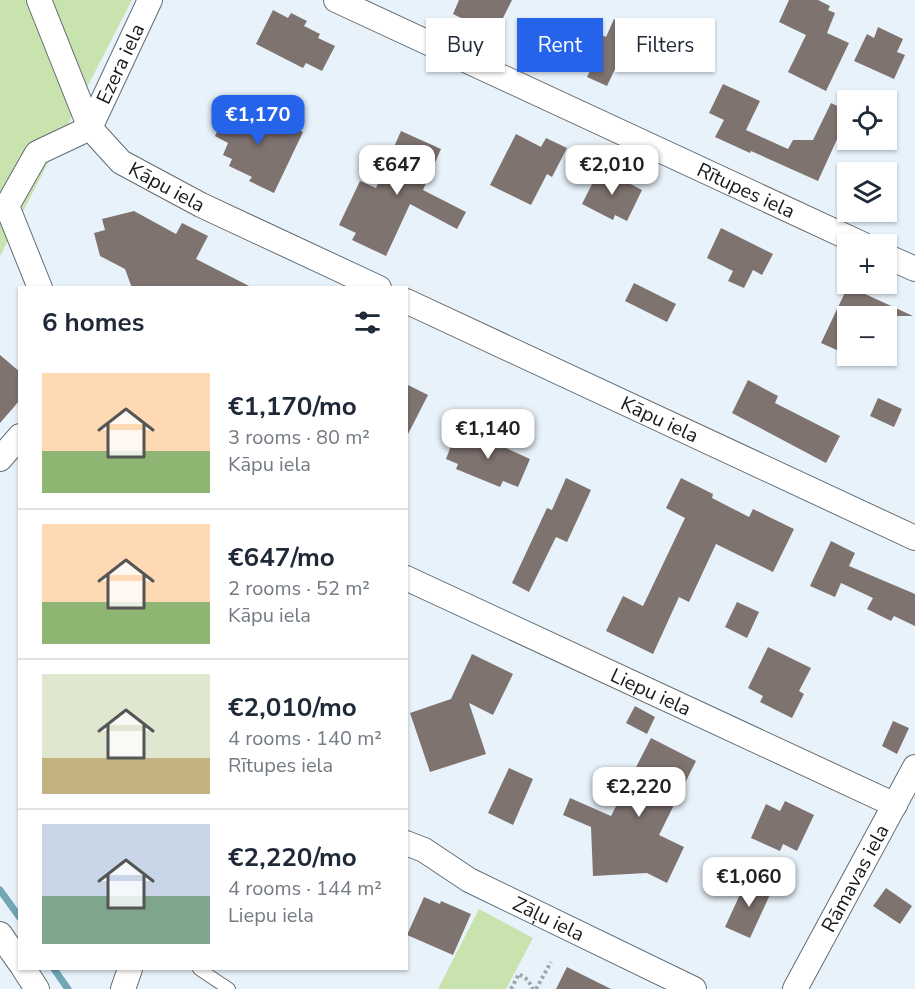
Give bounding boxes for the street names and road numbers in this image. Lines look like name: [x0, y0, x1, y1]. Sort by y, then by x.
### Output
street label: Ezera iela: [90, 19, 151, 108]
street label: Kāpu iela: [124, 155, 210, 218]
street label: Rītupes iela: [693, 156, 799, 225]
street label: Kāpu iela: [617, 389, 703, 449]
street label: Liepu iela: [606, 661, 696, 722]
street label: Rāmavas iela: [815, 819, 895, 937]
street label: Zāļu iela: [509, 890, 589, 947]

